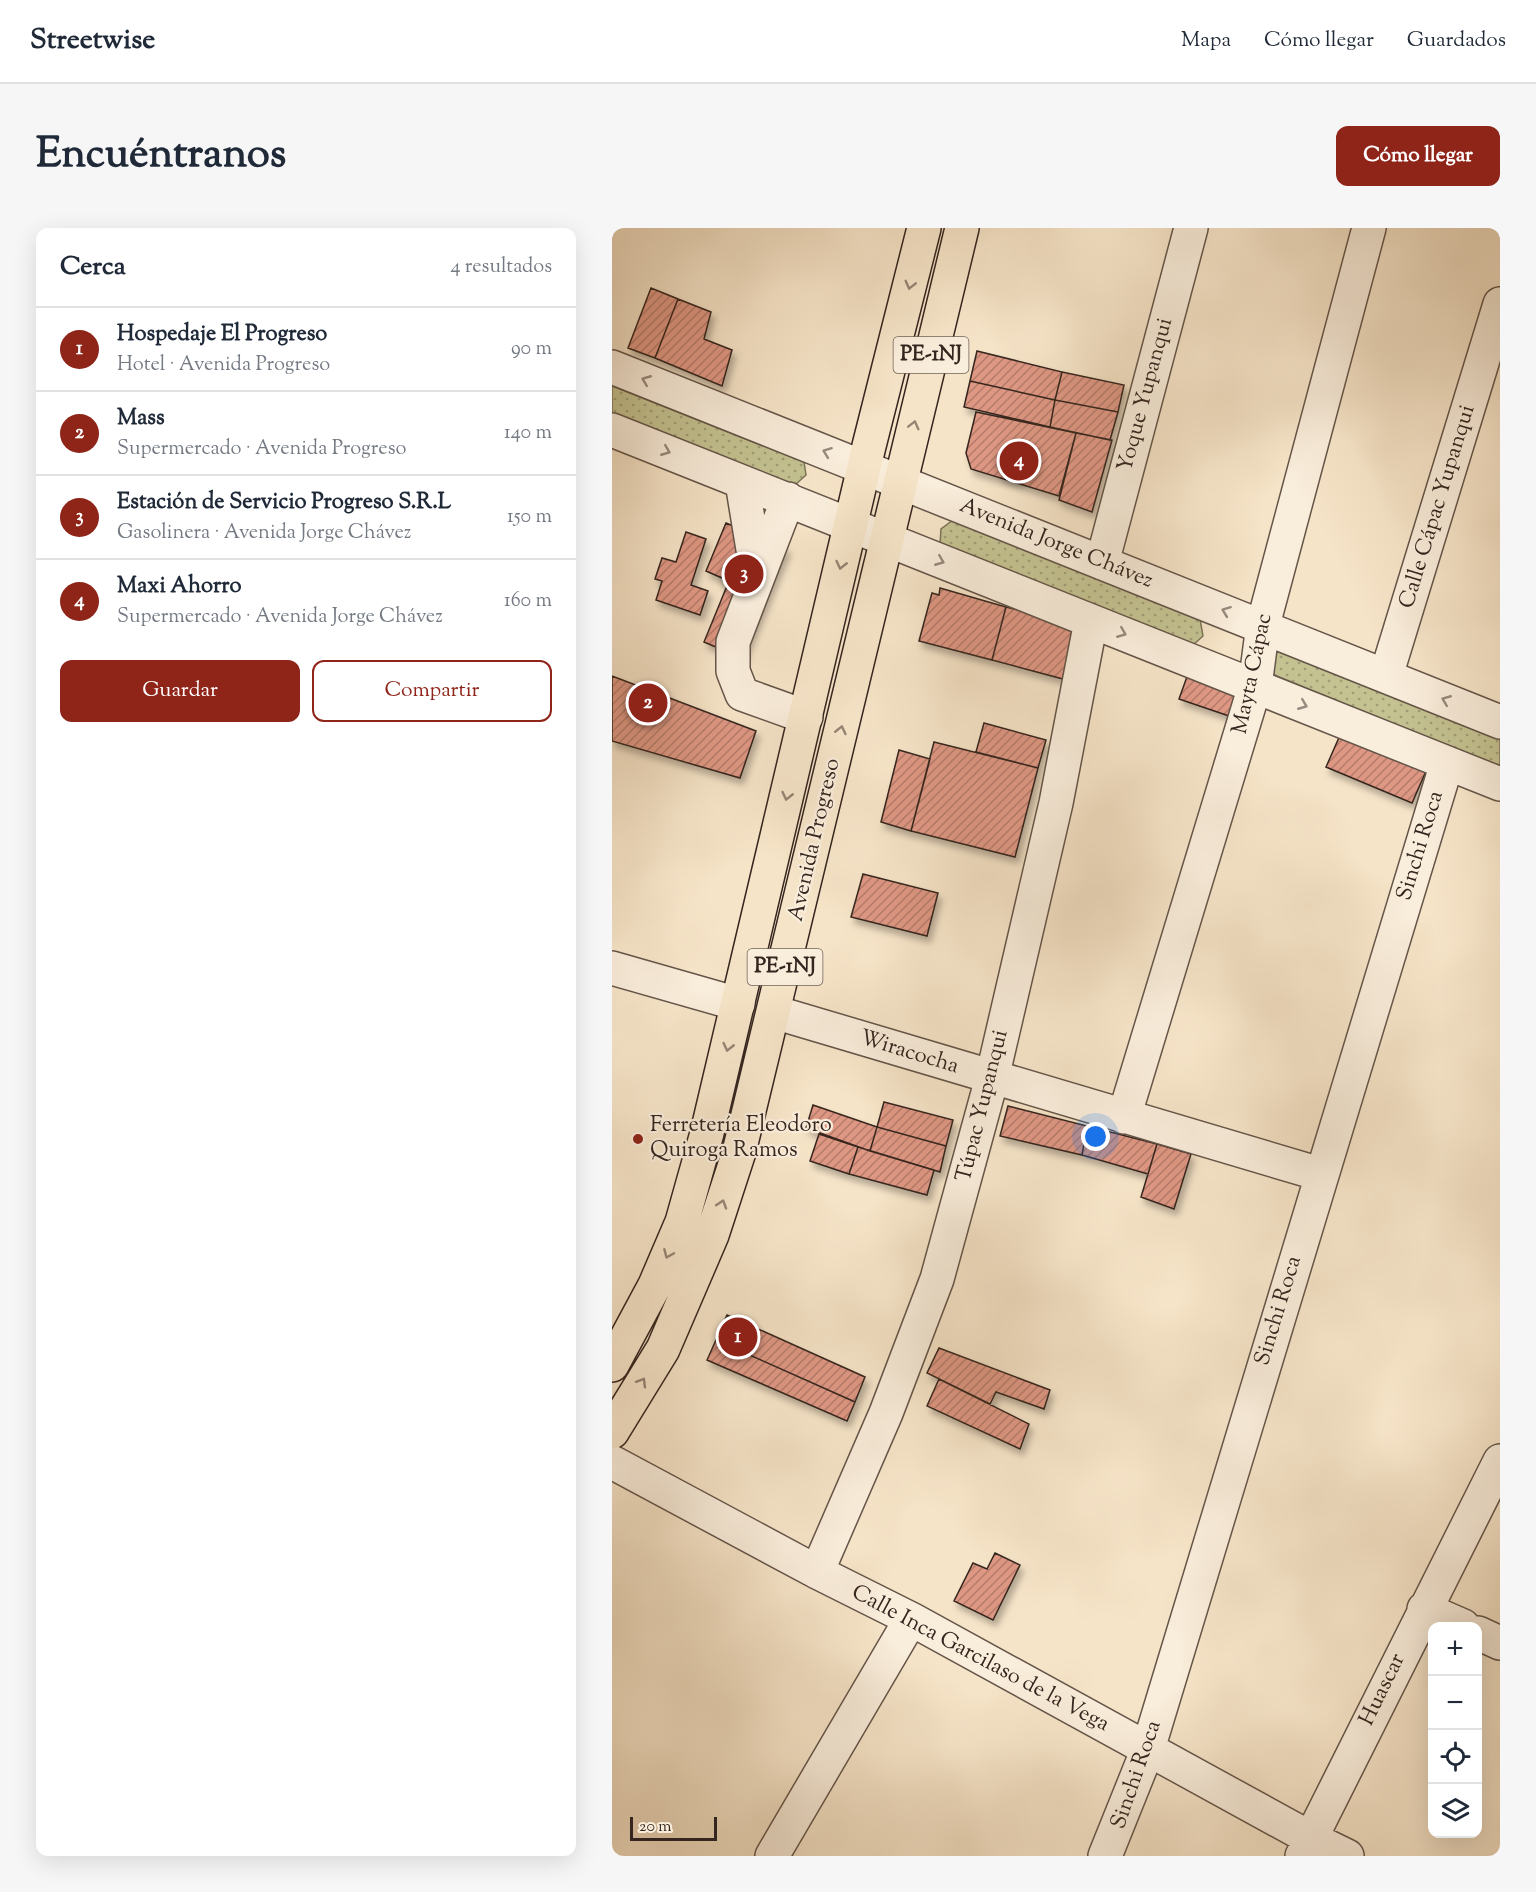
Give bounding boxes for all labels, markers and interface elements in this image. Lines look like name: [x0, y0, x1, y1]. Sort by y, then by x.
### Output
text: Streetwise: [30, 21, 155, 61]
text: Mapa: [1181, 26, 1231, 56]
text: Cómo llegar: [1264, 26, 1374, 56]
text: Guardados: [1407, 26, 1506, 56]
text: Encuéntranos: [36, 126, 286, 186]
button: Cómo llegar: [1336, 126, 1500, 186]
text: Cerca: [60, 249, 126, 286]
text: 4 resultados: [450, 253, 552, 282]
one-way arrow: [904, 280, 917, 290]
street label: Yoque Yupanqui: [1110, 314, 1182, 476]
text: Hospedaje El Progreso: [117, 319, 327, 351]
text: 1: [76, 335, 83, 364]
text: 90 m: [511, 335, 552, 364]
road number: PE-1NJ: [894, 337, 968, 373]
text: Hotel · Avenida Progreso: [117, 351, 330, 380]
one-way arrow: [641, 375, 652, 387]
street label: Calle Cápac Yupanqui: [1392, 401, 1484, 613]
text: Mass: [117, 403, 165, 435]
text: 2: [75, 419, 84, 448]
text: 140 m: [504, 419, 552, 448]
one-way arrow: [907, 421, 920, 431]
text: Supermercado · Avenida Progreso: [117, 435, 406, 464]
pin: 4: [1000, 438, 1038, 484]
one-way arrow: [661, 444, 671, 457]
one-way arrow: [822, 447, 833, 460]
text: Estación de Servicio Progreso S.R.L: [117, 487, 451, 519]
street label: Avenida Jorge Chávez: [954, 491, 1158, 597]
text: 3: [75, 503, 84, 532]
text: 150 m: [507, 503, 552, 532]
text: Gasolinera · Avenida Jorge Chávez: [117, 519, 411, 548]
pin: 3: [724, 552, 764, 596]
one-way arrow: [934, 554, 945, 566]
one-way arrow: [835, 560, 848, 570]
text: Maxi Ahorro: [117, 571, 241, 603]
text: 4: [74, 587, 85, 616]
text: 160 m: [504, 587, 552, 616]
text: Supermercado · Avenida Jorge Chávez: [117, 603, 443, 632]
one-way arrow: [1221, 606, 1232, 618]
street label: Mayta Cápac: [1225, 611, 1281, 737]
one-way arrow: [1115, 626, 1126, 638]
button: Guardar: [60, 660, 300, 722]
button: Compartir: [312, 660, 552, 722]
pin: 2: [628, 680, 668, 726]
one-way arrow: [1441, 695, 1452, 707]
one-way arrow: [1297, 698, 1308, 711]
one-way arrow: [834, 725, 847, 735]
street label: Avenida Progreso: [781, 755, 849, 925]
street label: Sinchi Roca: [1389, 787, 1453, 905]
one-way arrow: [781, 791, 794, 801]
road number: PE-1NJ: [748, 949, 822, 985]
street label: Wiracocha: [855, 1023, 963, 1083]
street label: Túpac Yupanqui: [949, 1027, 1017, 1185]
one-way arrow: [722, 1042, 735, 1052]
place label: Ferretería Eleodoro Quiroga Ramos: [650, 1110, 832, 1167]
your location: [1081, 1122, 1110, 1151]
marker: Ferretería Eleodoro Quiroga Ramos: [631, 1132, 645, 1146]
one-way arrow: [714, 1199, 727, 1210]
one-way arrow: [663, 1248, 675, 1259]
street label: Sinchi Roca: [1247, 1252, 1311, 1370]
pin: 1: [718, 1314, 758, 1360]
one-way arrow: [635, 1378, 647, 1388]
street label: Calle Inca Garcilaso de la Vega: [845, 1577, 1115, 1741]
map controls: [1428, 1622, 1482, 1838]
button: +: [1428, 1622, 1482, 1676]
street label: Huascar: [1352, 1648, 1414, 1732]
button: −: [1428, 1676, 1482, 1730]
street label: Sinchi Roca: [1103, 1716, 1171, 1834]
button: locate: [1428, 1730, 1482, 1784]
button: layers: [1428, 1784, 1482, 1838]
scale bar: [630, 1814, 717, 1842]
text: 20 m: [639, 1816, 672, 1839]

